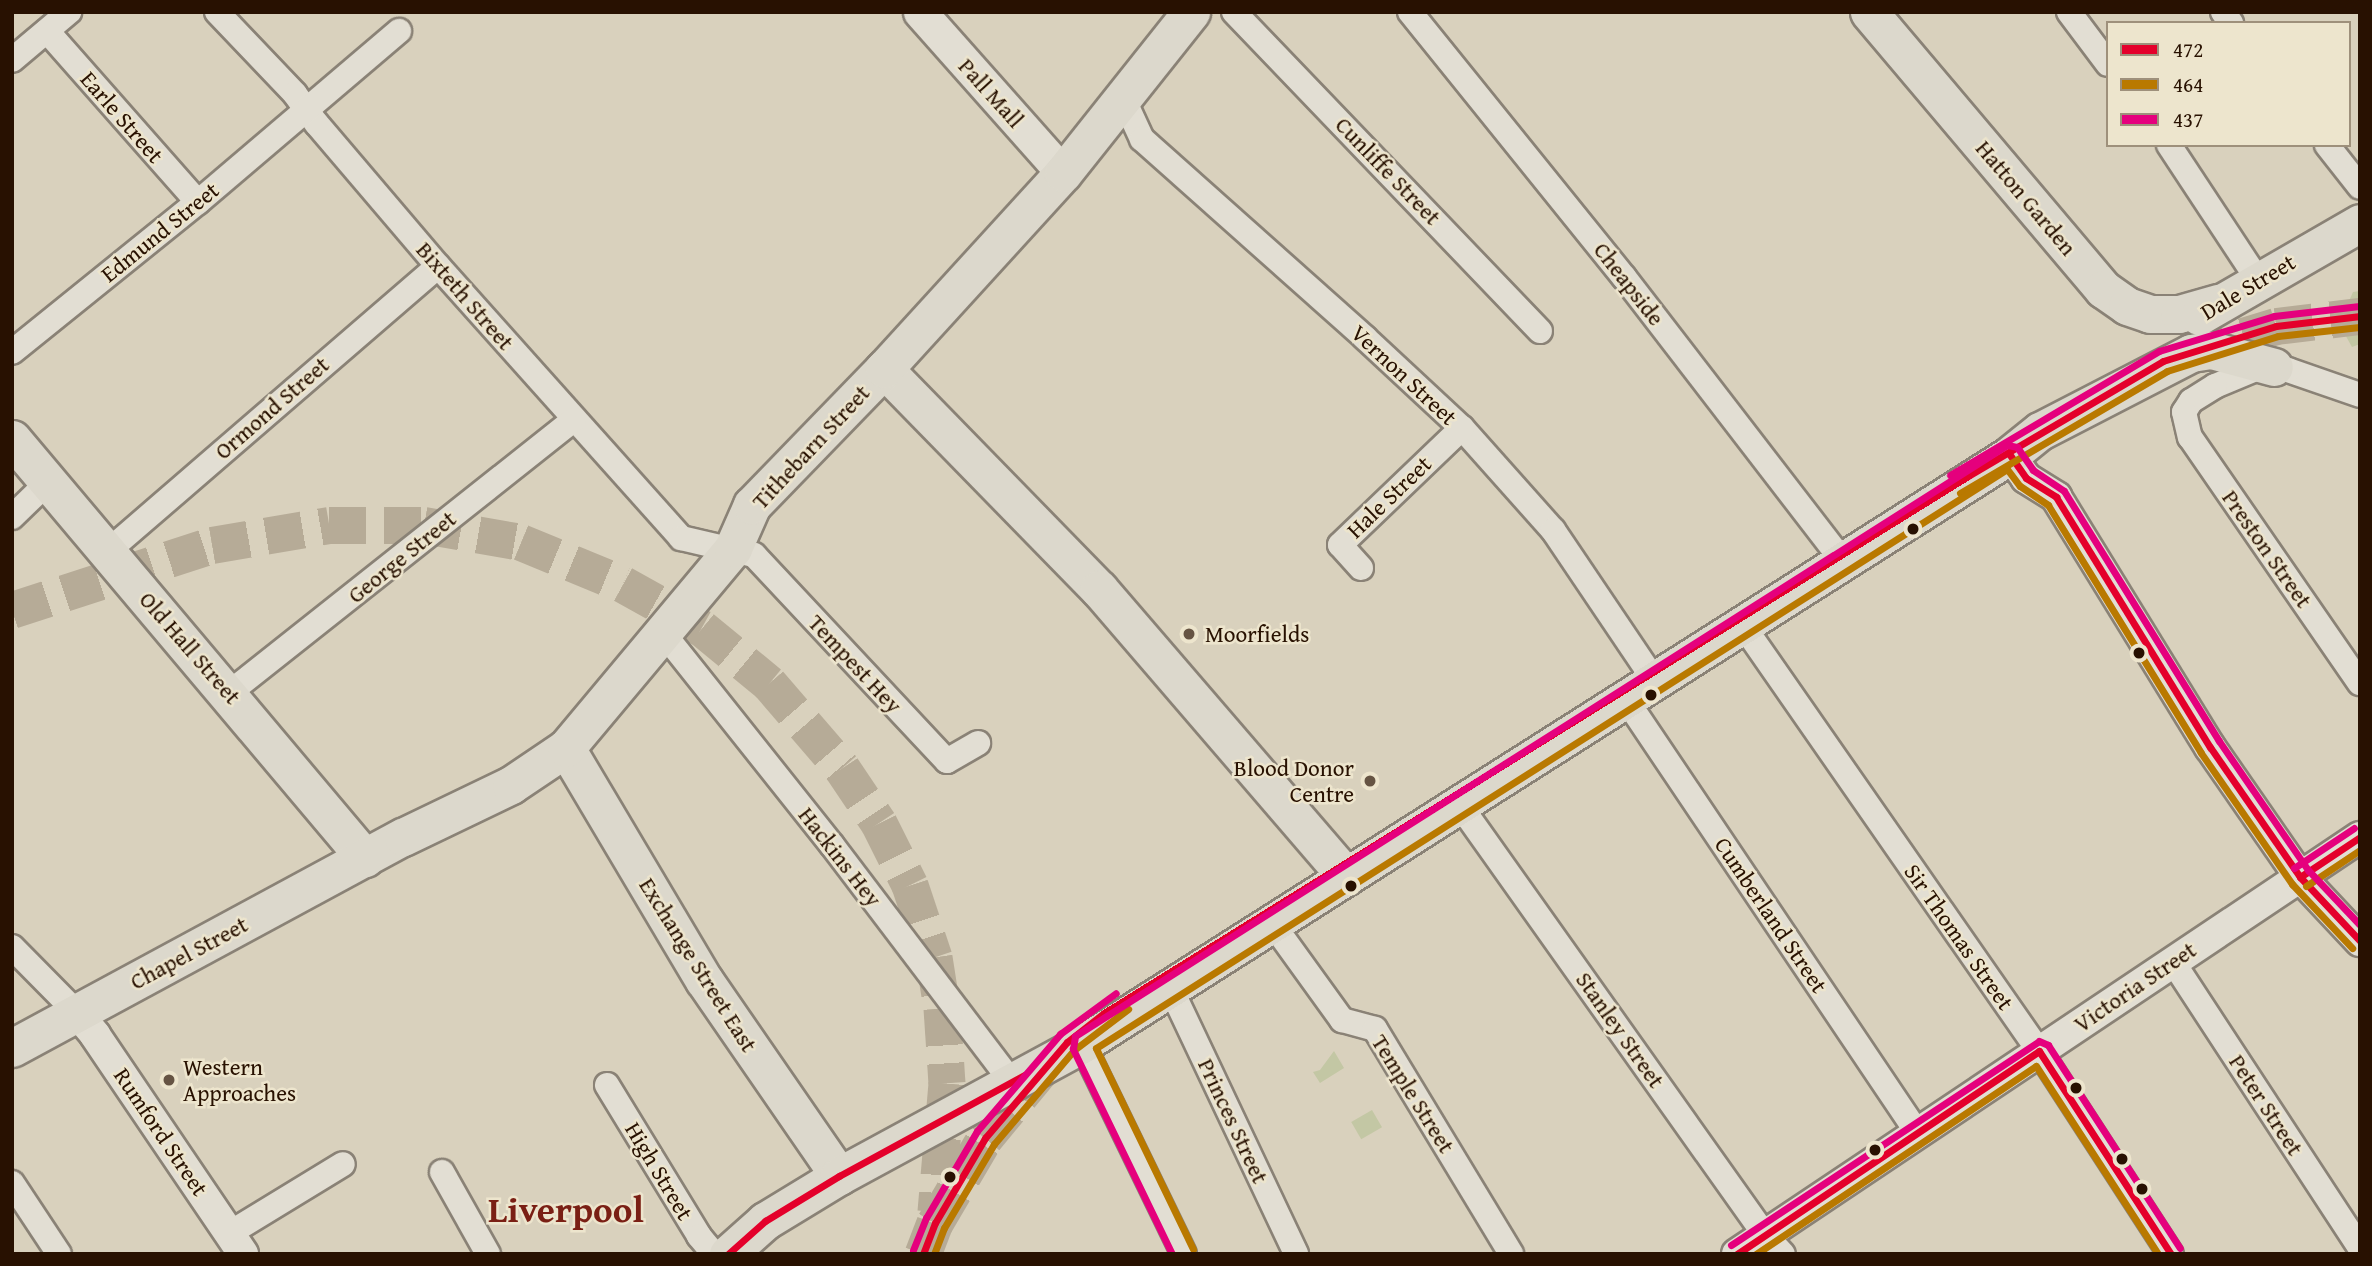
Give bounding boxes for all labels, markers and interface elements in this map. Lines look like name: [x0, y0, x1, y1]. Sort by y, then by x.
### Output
legend: [2106, 21, 2351, 147]
text: 472: [2173, 34, 2203, 65]
street label: Pall Mall: [953, 53, 1029, 133]
street label: Earle Street: [75, 65, 169, 169]
text: 464: [2173, 69, 2203, 100]
text: 437: [2173, 104, 2203, 135]
street label: Cunliffe Street: [1330, 111, 1446, 231]
street label: Hatton Garden: [1970, 135, 2082, 261]
street label: Edmund Street: [96, 176, 224, 288]
street label: Bixteth Street: [410, 236, 520, 356]
street label: Cheapside: [1588, 237, 1670, 331]
street label: Dale Street: [2196, 248, 2300, 326]
street label: Vernon Street: [1345, 319, 1463, 431]
street label: Ormond Street: [209, 351, 335, 465]
street label: Tithebarn Street: [746, 379, 876, 515]
street label: Hale Street: [1341, 450, 1437, 544]
street label: Preston Street: [2216, 485, 2318, 613]
street label: George Street: [342, 505, 462, 609]
unlabelled marker: [1906, 522, 1920, 536]
street label: Old Hall Street: [134, 586, 246, 710]
street label: Tempest Hey: [802, 609, 908, 719]
place label: Moorfields: [1205, 620, 1309, 648]
marker: Moorfields: [1179, 624, 1199, 644]
unlabelled marker: [2132, 646, 2146, 660]
unlabelled marker: [1644, 688, 1658, 702]
place label: Blood Donor Centre: [1234, 754, 1354, 808]
marker: Blood Donor Centre: [1360, 771, 1380, 791]
street label: Hackins Hey: [793, 802, 887, 912]
street label: Cumberland Street: [1709, 832, 1833, 998]
street label: Sir Thomas Street: [1898, 859, 2020, 1015]
street label: Exchange Street East: [633, 873, 763, 1057]
unlabelled marker: [1344, 879, 1358, 893]
street label: Chapel Street: [125, 910, 253, 996]
street label: Victoria Street: [2069, 936, 2201, 1038]
street label: Stanley Street: [1570, 967, 1670, 1093]
street label: Temple Street: [1366, 1030, 1460, 1158]
street label: Peter Street: [2223, 1049, 2309, 1161]
place label: Western Approaches: [183, 1053, 296, 1107]
street label: Princes Street: [1192, 1054, 1274, 1188]
street label: Rumford Street: [108, 1063, 214, 1201]
marker: Western Approaches: [161, 1072, 177, 1088]
unlabelled marker: [2069, 1081, 2083, 1095]
street label: High Street: [619, 1117, 699, 1225]
unlabelled marker: [1868, 1143, 1882, 1157]
unlabelled marker: [2115, 1152, 2129, 1166]
unlabelled marker: [943, 1170, 957, 1184]
unlabelled marker: [2135, 1182, 2149, 1196]
district label: Liverpool: [488, 1187, 644, 1231]

